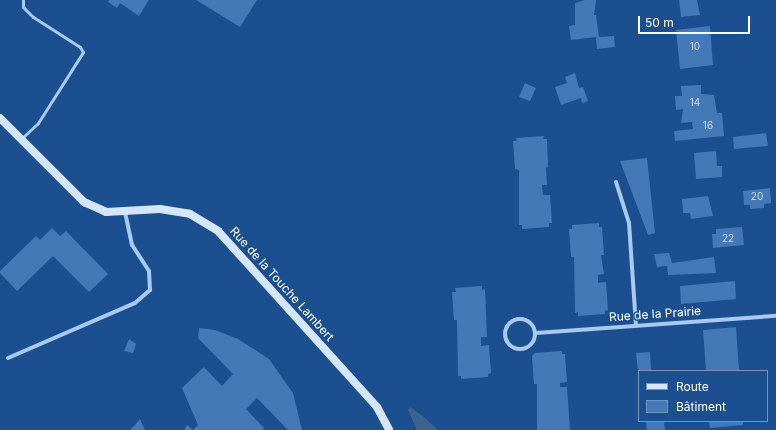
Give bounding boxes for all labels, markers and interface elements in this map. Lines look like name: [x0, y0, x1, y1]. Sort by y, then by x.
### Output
scale bar: [640, 8, 752, 34]
text: 50 m: [645, 15, 674, 30]
house number: 10: [690, 41, 700, 53]
house number: 14: [690, 97, 700, 109]
house number: 16: [703, 120, 713, 132]
house number: 20: [751, 191, 763, 203]
street label: Rue de la Touche Lambert: [227, 224, 337, 344]
house number: 22: [722, 233, 734, 245]
street label: Rue de la Prairie: [608, 304, 702, 324]
legend: [638, 370, 768, 422]
text: Route: [676, 379, 709, 394]
text: Bâtiment: [676, 399, 726, 414]

